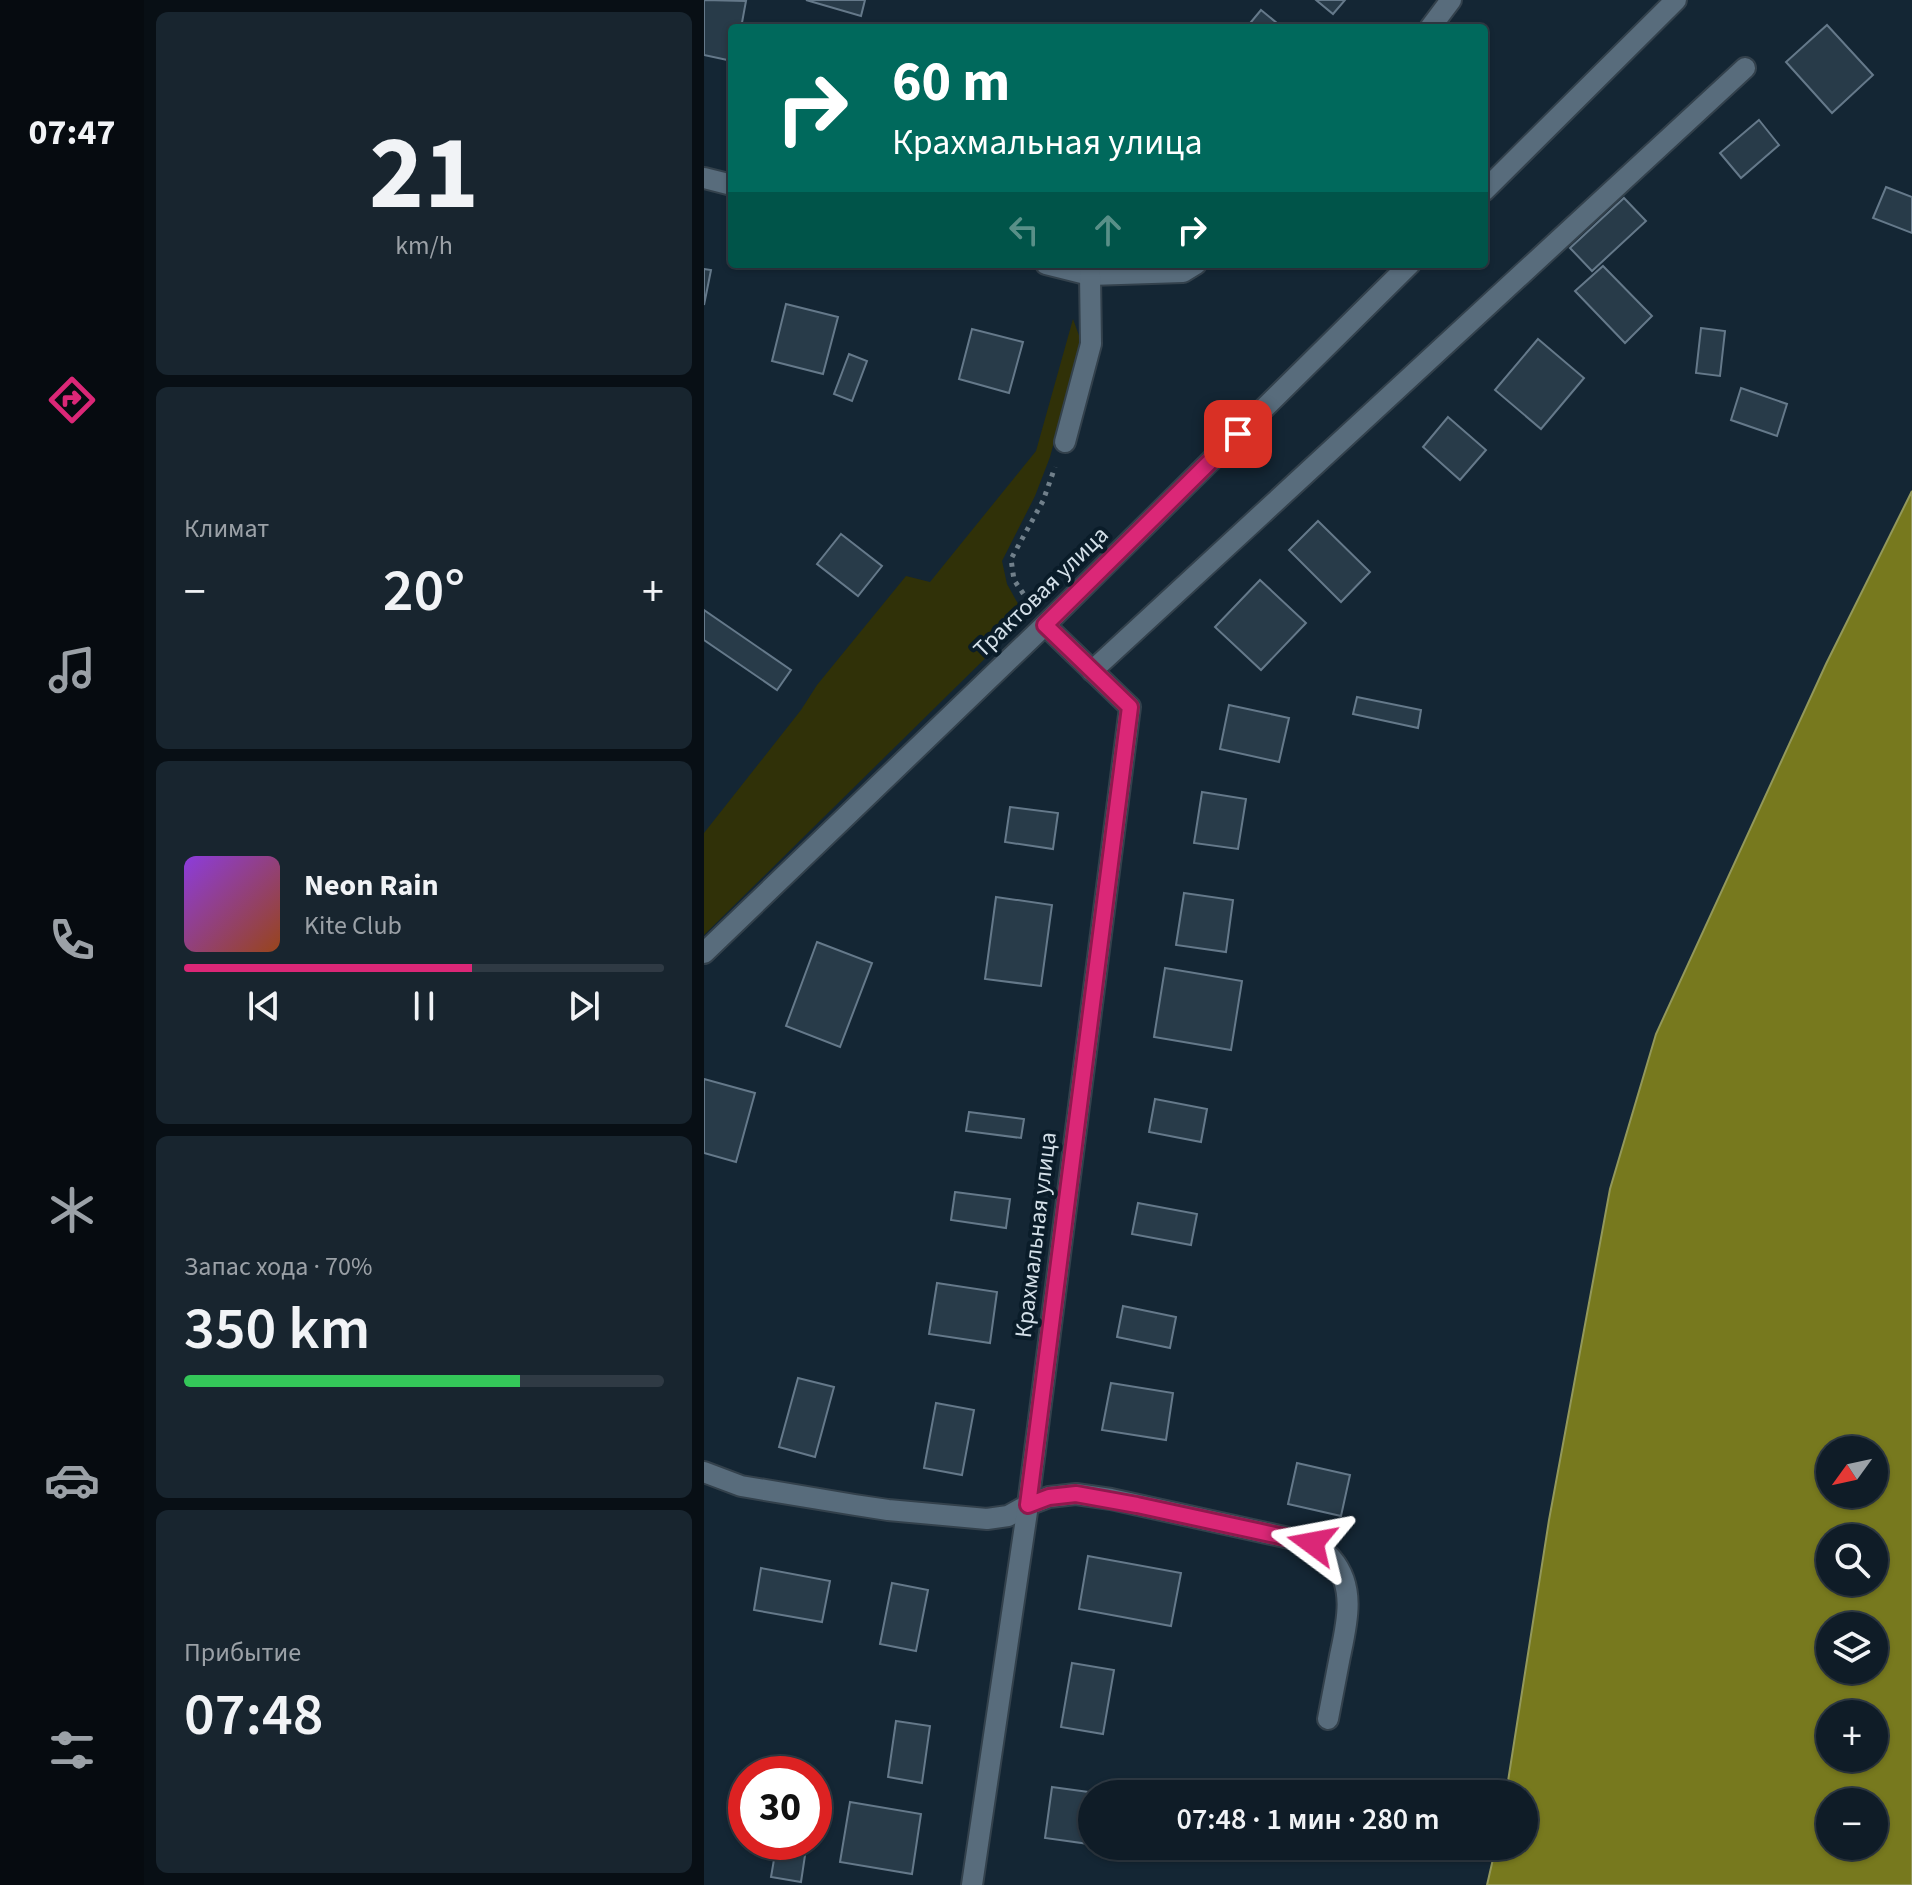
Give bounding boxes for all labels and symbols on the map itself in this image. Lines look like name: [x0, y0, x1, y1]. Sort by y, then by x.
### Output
pin: [1204, 400, 1272, 468]
street label: Трактовая улица: [965, 518, 1117, 666]
street label: Крахмальная улица: [1006, 1130, 1066, 1340]
north arrow: [1816, 1436, 1888, 1508]
position arrow: [1270, 1501, 1354, 1585]
speed limit sign: 30: [728, 1756, 832, 1860]

